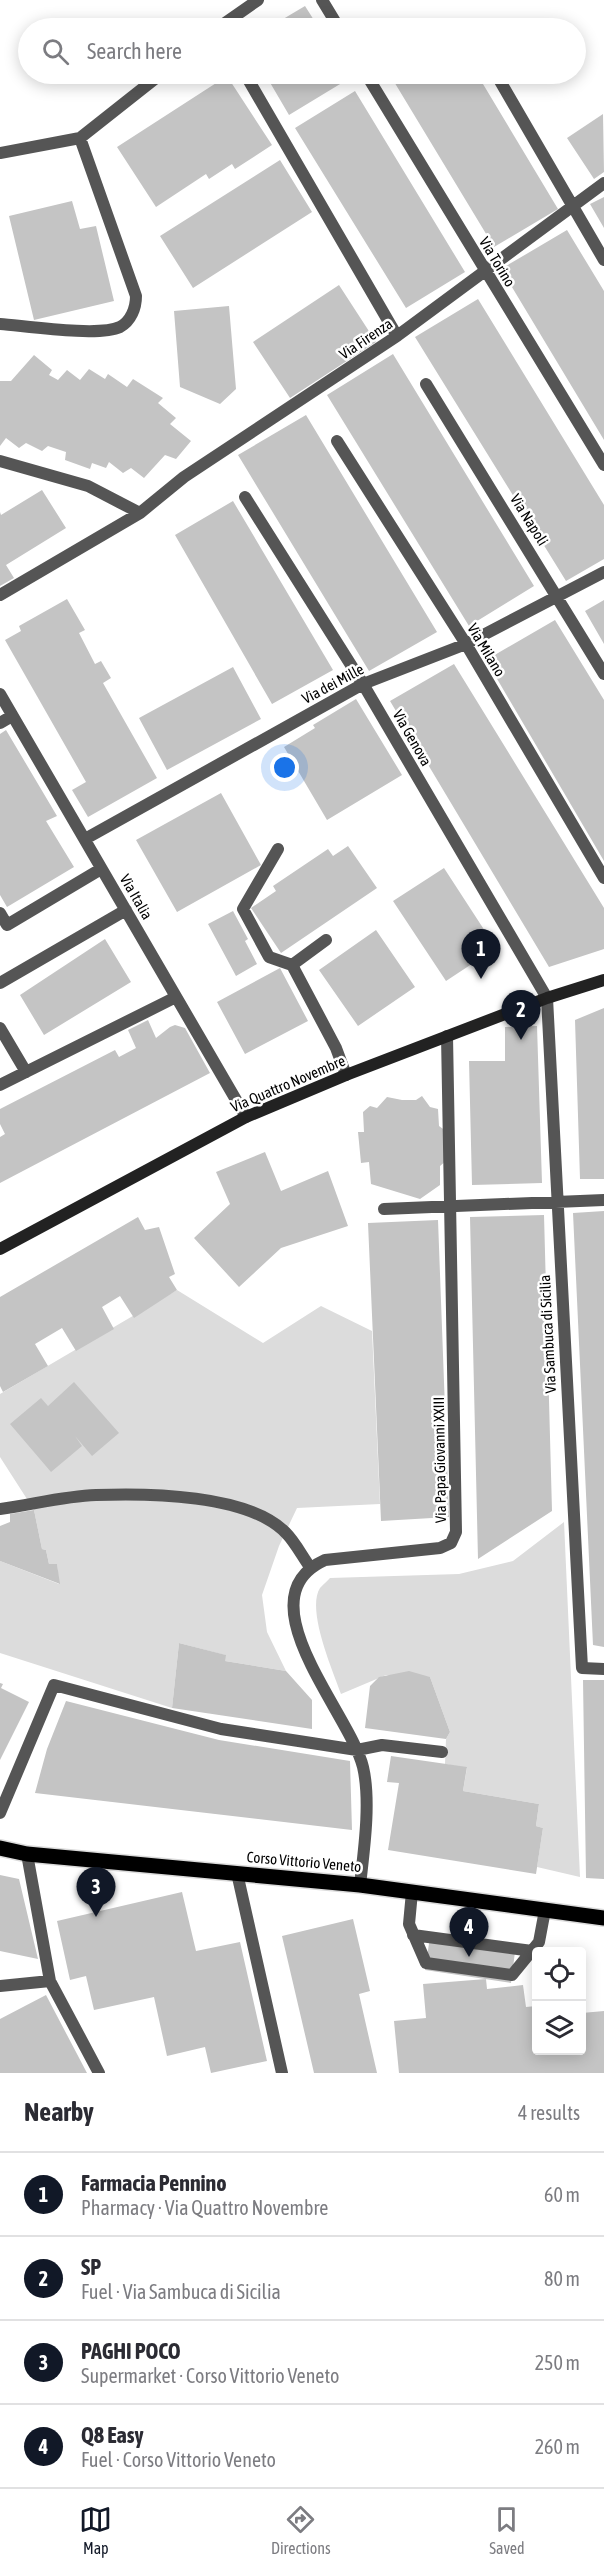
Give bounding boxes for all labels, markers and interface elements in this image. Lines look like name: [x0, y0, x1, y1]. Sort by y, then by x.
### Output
search box: [18, 18, 586, 84]
icon: search: [39, 35, 72, 68]
text: Search here: [87, 38, 182, 64]
street label: Via Torino: [476, 234, 519, 290]
street label: Via Firenza: [336, 315, 395, 362]
street label: Via Napoli: [507, 491, 552, 549]
street label: Via Milano: [464, 620, 509, 679]
street label: Via dei Mille: [299, 660, 367, 707]
street label: Via Genova: [390, 707, 435, 769]
your location: [270, 753, 299, 782]
street label: Via Italia: [117, 871, 156, 922]
pin: 1: [462, 930, 500, 979]
pin: 2: [502, 990, 540, 1040]
street label: Via Quattro Novembre: [228, 1052, 348, 1115]
street label: Via Sambuca di Sicilia: [536, 1274, 559, 1394]
street label: Via Papa Giovanni XXIII: [430, 1397, 449, 1523]
street label: Corso Vittorio Veneto: [246, 1848, 362, 1875]
pin: 3: [76, 1868, 116, 1917]
pin: 4: [450, 1908, 488, 1957]
map controls: [532, 1947, 586, 2055]
button: locate: [532, 1947, 586, 2001]
button: layers: [532, 2001, 586, 2055]
text: Nearby: [24, 2097, 94, 2127]
text: 4 results: [518, 2101, 580, 2124]
text: Farmacia Pennino: [81, 2170, 227, 2196]
text: 1: [39, 2183, 48, 2206]
text: 60 m: [544, 2183, 580, 2206]
text: Pharmacy · Via Quattro Novembre: [81, 2196, 328, 2219]
text: SP: [81, 2254, 101, 2280]
text: 2: [39, 2267, 48, 2290]
text: 80 m: [544, 2267, 580, 2290]
text: Fuel · Via Sambuca di Sicilia: [81, 2280, 281, 2303]
text: PAGHI POCO: [81, 2338, 181, 2364]
text: 3: [39, 2351, 48, 2374]
text: 250 m: [535, 2351, 580, 2374]
text: Supermarket · Corso Vittorio Veneto: [81, 2364, 339, 2387]
text: Q8 Easy: [81, 2422, 144, 2448]
text: 4: [39, 2435, 48, 2458]
text: 260 m: [535, 2435, 580, 2458]
text: Fuel · Corso Vittorio Veneto: [81, 2448, 276, 2471]
tab: Map: [79, 2503, 112, 2557]
tab: Directions: [271, 2503, 331, 2557]
tab: Saved: [489, 2503, 525, 2557]

